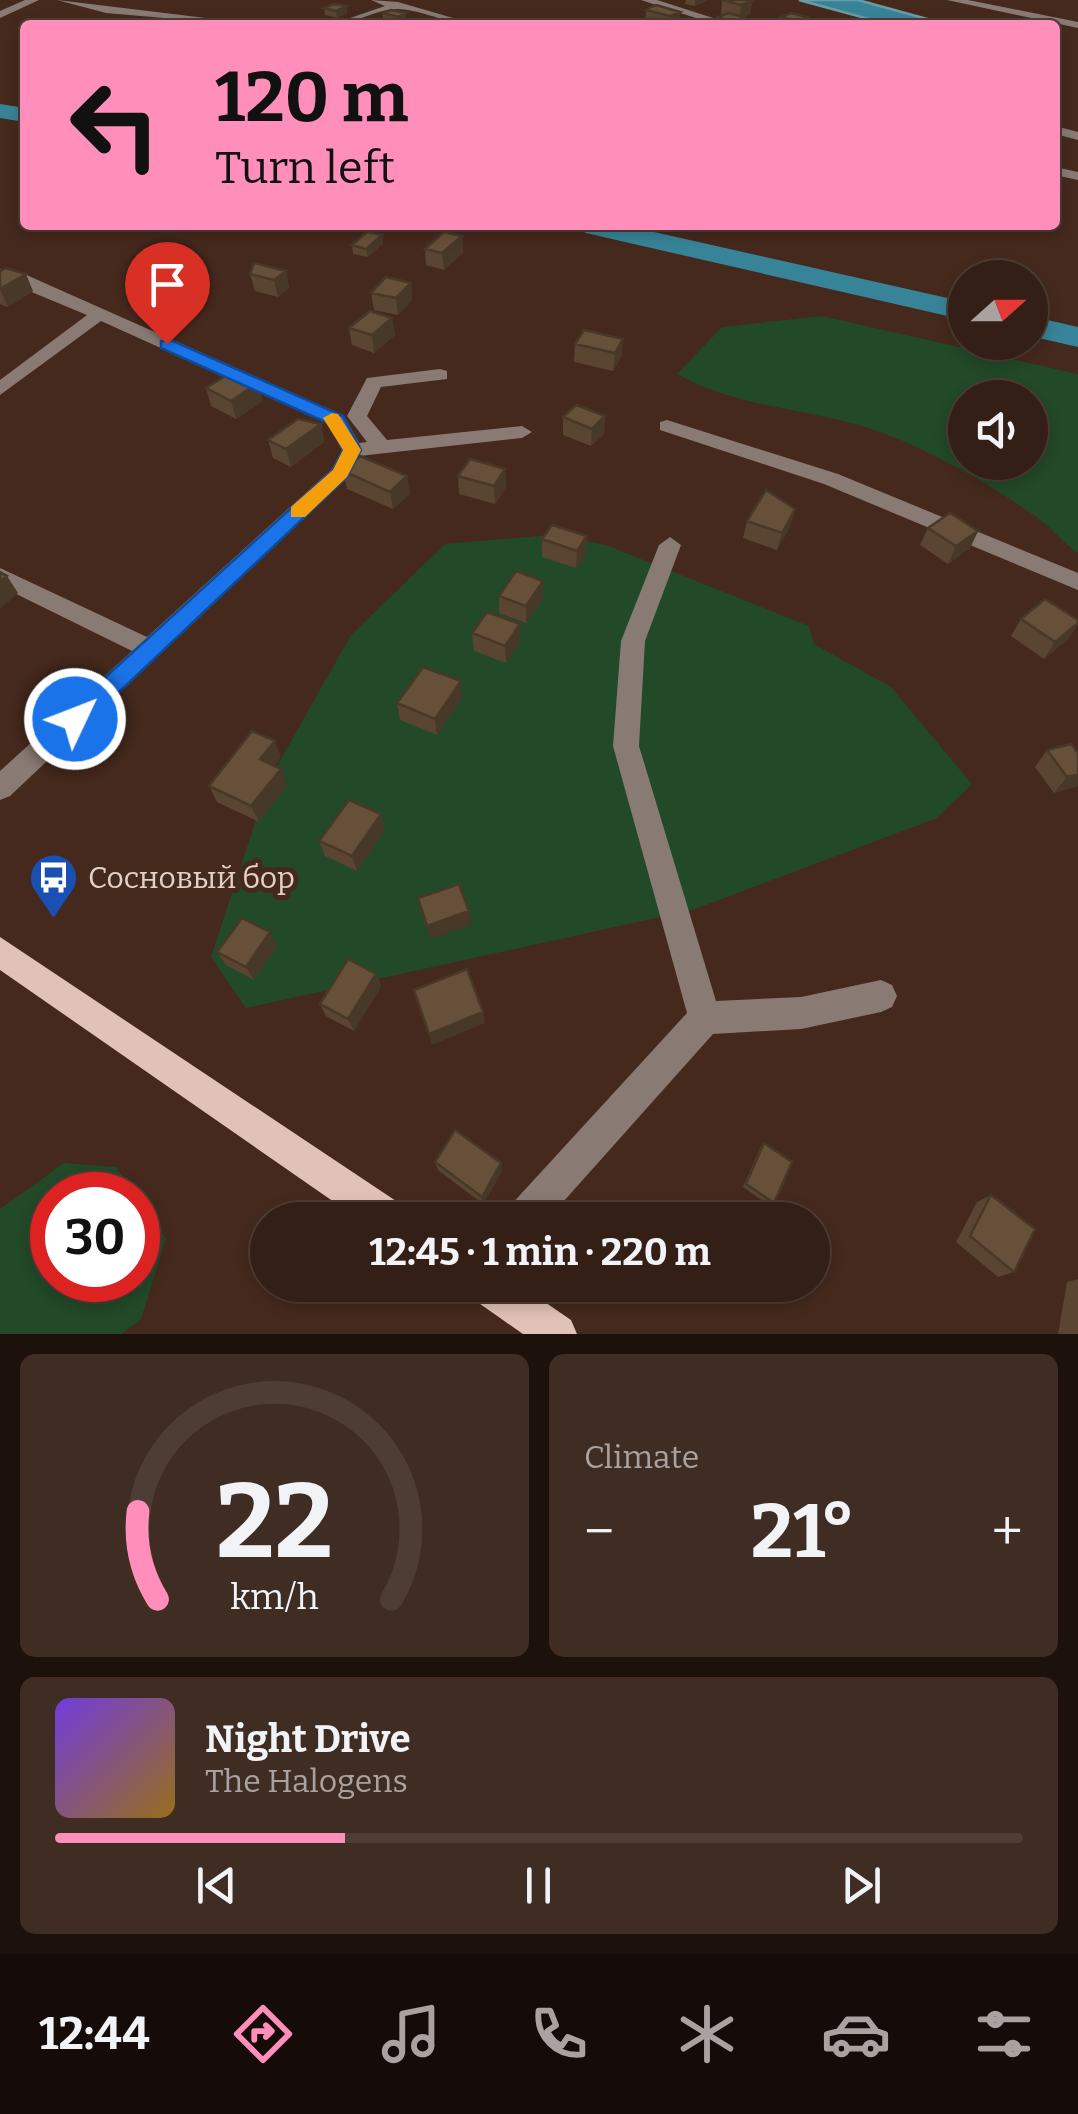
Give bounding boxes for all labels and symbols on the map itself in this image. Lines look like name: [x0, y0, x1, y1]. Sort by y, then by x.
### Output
pin: [125, 242, 210, 345]
north arrow: [948, 260, 1048, 360]
position arrow: [23, 667, 127, 771]
bus stop icon: Сосновый бор: [27, 852, 79, 920]
place label: Сосновый бор: [88, 860, 295, 896]
speed limit sign: 30: [30, 1172, 160, 1302]

